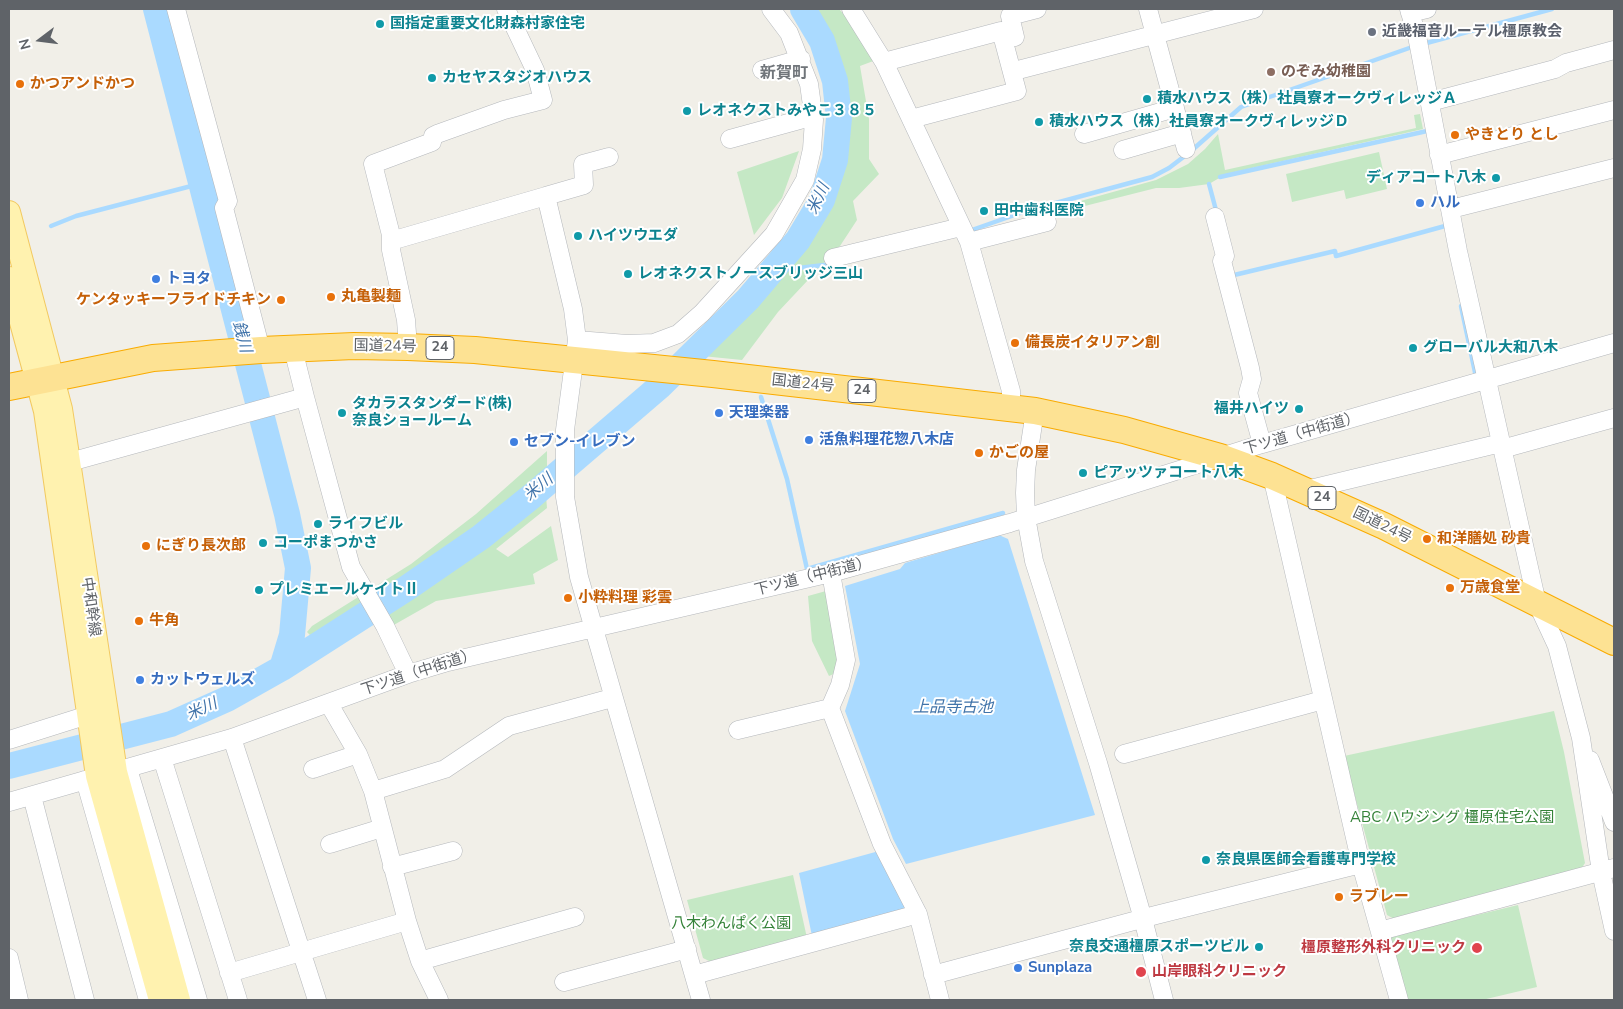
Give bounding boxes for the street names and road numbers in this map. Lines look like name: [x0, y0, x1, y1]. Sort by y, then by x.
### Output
road number: 24: [426, 336, 454, 359]
street label: 国道24号: [353, 337, 417, 357]
street label: 国道24号: [771, 372, 835, 396]
road number: 24: [848, 380, 876, 402]
street label: 下ツ道（中街道）: [1242, 409, 1362, 459]
road number: 24: [1308, 486, 1336, 509]
street label: 国道24号: [1350, 504, 1414, 548]
street label: 下ツ道（中街道）: [753, 554, 873, 600]
street label: 中和幹線: [77, 576, 103, 638]
street label: 下ツ道（中街道）: [359, 646, 479, 700]

